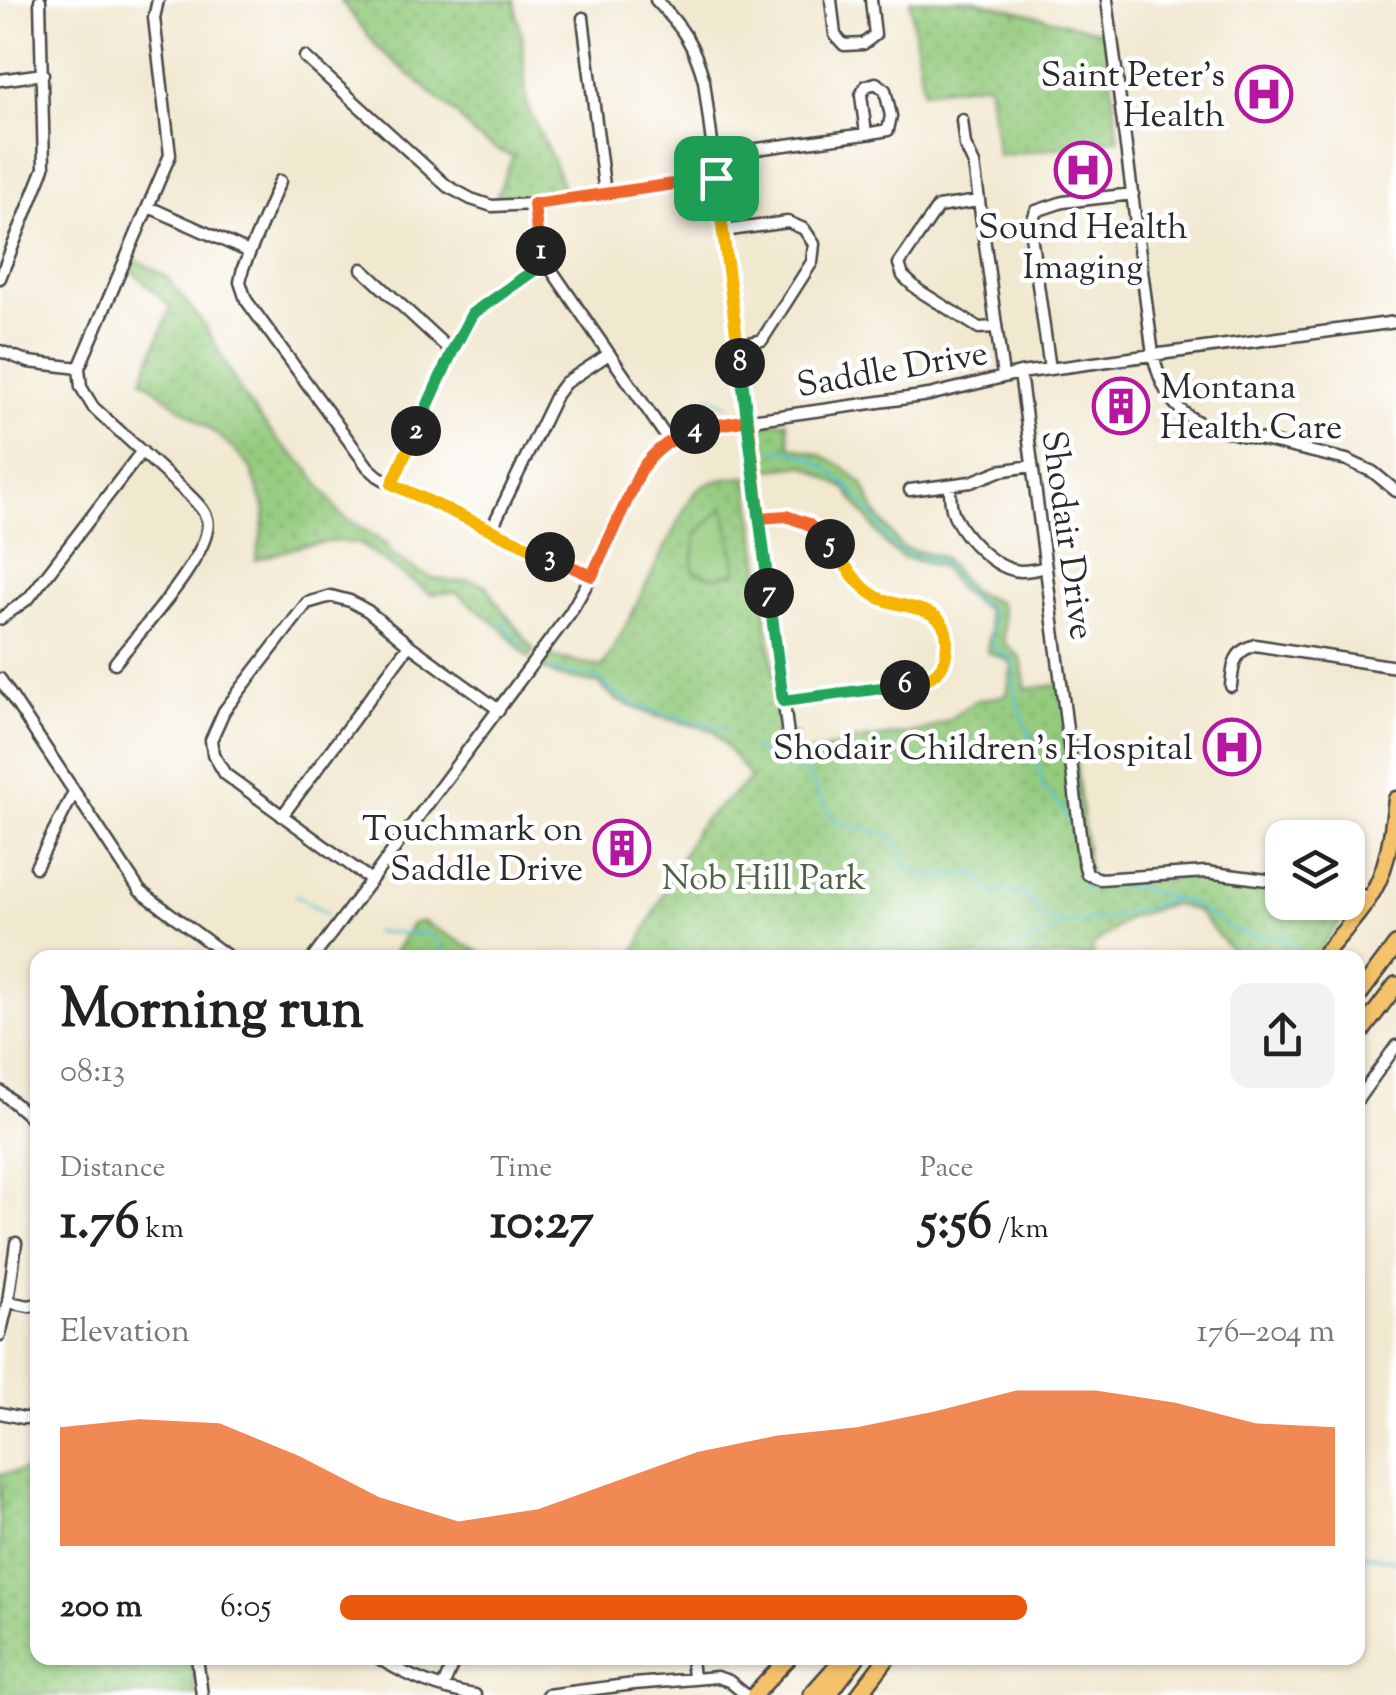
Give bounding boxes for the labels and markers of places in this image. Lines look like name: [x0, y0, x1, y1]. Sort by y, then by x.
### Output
place label: Saint Peter's Health: [1041, 52, 1225, 143]
hospital icon: Saint Peter's Health: [1234, 64, 1294, 124]
pin: [674, 136, 759, 221]
hospital icon: Sound Health Imaging: [1053, 140, 1113, 200]
place label: Sound Health Imaging: [978, 204, 1188, 295]
pin: 1: [516, 226, 566, 276]
pin: 8: [715, 338, 765, 388]
place label: Montana Health Care: [1160, 364, 1342, 455]
building icon: Montana Health Care: [1091, 376, 1151, 436]
pin: 4: [670, 404, 720, 454]
pin: 2: [391, 406, 441, 456]
pin: 5: [805, 519, 855, 569]
pin: 3: [525, 532, 575, 582]
pin: 7: [744, 568, 794, 618]
pin: 6: [880, 660, 930, 710]
hospital icon: Shodair Children's Hospital: [1202, 717, 1262, 777]
place label: Shodair Children's Hospital: [773, 725, 1193, 776]
place label: Touchmark on Saddle Drive: [362, 806, 583, 897]
building icon: Touchmark on Saddle Drive: [592, 818, 652, 878]

